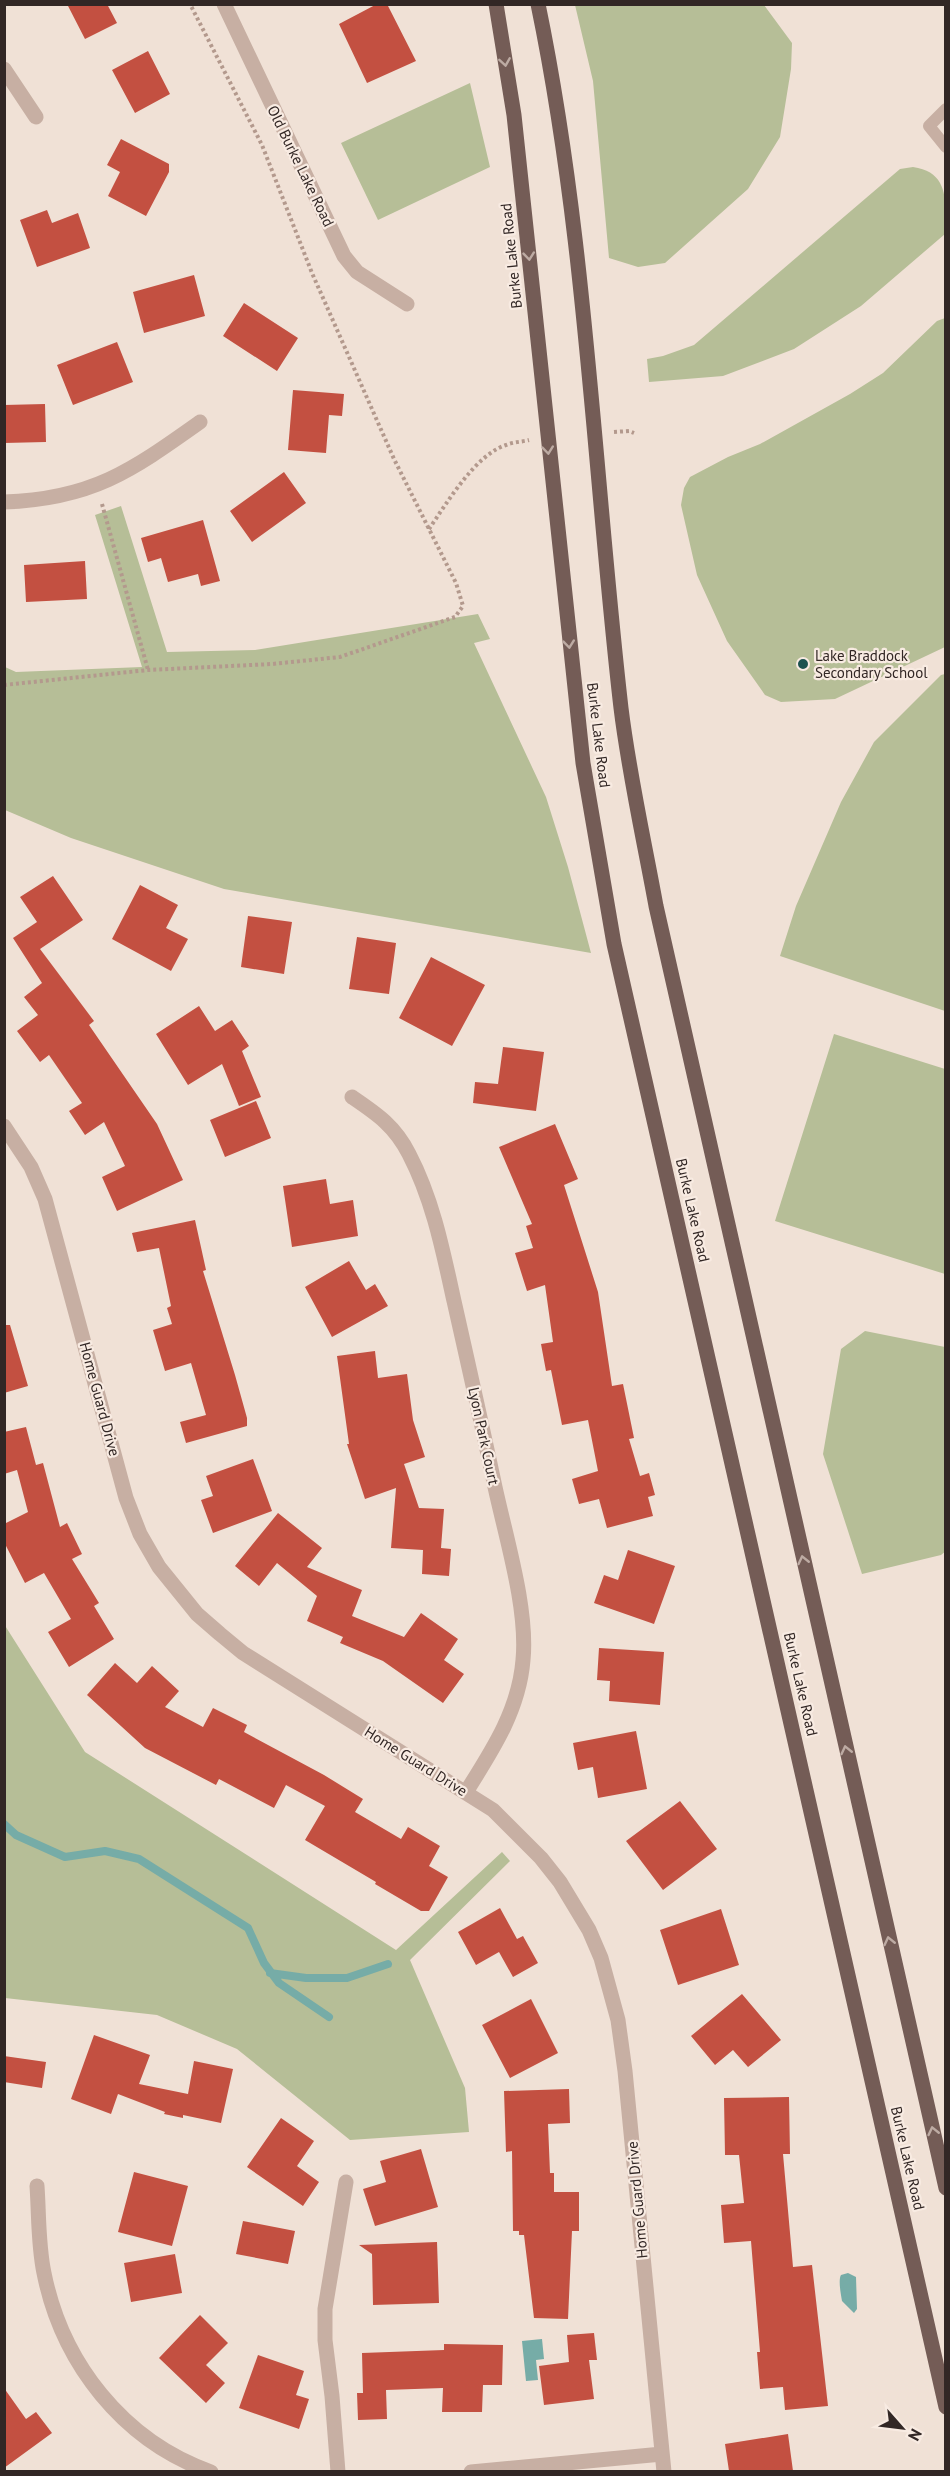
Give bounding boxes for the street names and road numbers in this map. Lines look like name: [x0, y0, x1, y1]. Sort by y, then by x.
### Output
street label: Old Burke Lake Road: [263, 102, 339, 230]
street label: Burke Lake Road: [496, 202, 526, 310]
street label: Burke Lake Road: [583, 681, 615, 789]
street label: Burke Lake Road: [672, 1156, 714, 1264]
street label: Home Guard Drive: [76, 1340, 124, 1458]
street label: Lyon Park Court: [464, 1385, 504, 1487]
street label: Burke Lake Road: [780, 1630, 822, 1738]
street label: Home Guard Drive: [361, 1722, 471, 1800]
street label: Burke Lake Road: [887, 2104, 929, 2212]
street label: Home Guard Drive: [622, 2141, 652, 2259]

